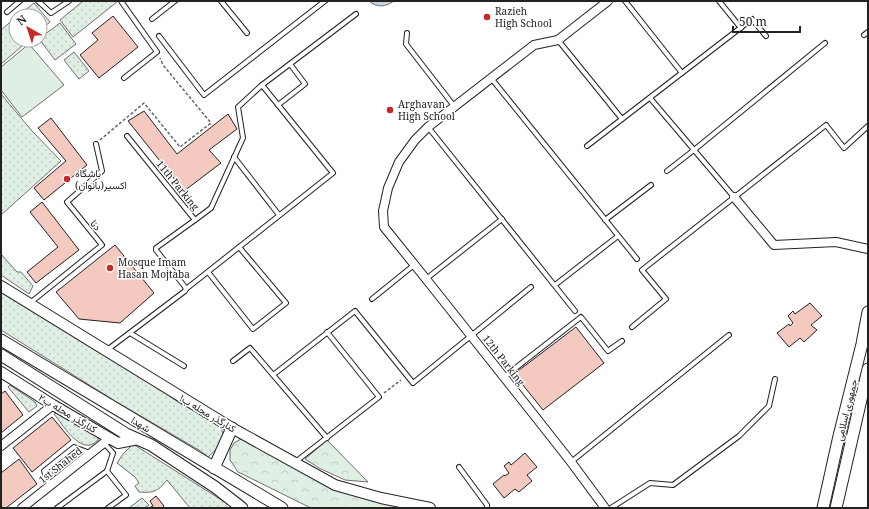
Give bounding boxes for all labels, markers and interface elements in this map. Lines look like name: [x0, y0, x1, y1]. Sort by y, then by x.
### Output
place label: Razieh High School: [495, 4, 552, 30]
north arrow: [8, 8, 48, 48]
scale bar: [733, 8, 800, 34]
text: N: [13, 11, 30, 28]
marker: Razieh High School: [482, 12, 492, 22]
text: 50 m: [739, 13, 767, 30]
place label: Arghavan High School: [398, 97, 455, 123]
marker: Arghavan High School: [385, 105, 395, 115]
street label: 11th Parking: [153, 157, 203, 214]
place label: باشگاه اکسیر(بانوان): [75, 166, 127, 192]
marker: باشگاه اکسیر(بانوان): [62, 174, 72, 184]
street label: دنا: [87, 217, 105, 234]
place label: Mosque Imam Hasan Mojtaba: [118, 255, 190, 281]
marker: Mosque Imam Hasan Mojtaba: [105, 263, 115, 273]
street label: 12th Parking: [480, 332, 529, 389]
street label: جمهوری اسلامی: [832, 377, 861, 442]
street label: کنارگذر محله ب۲: [36, 390, 100, 436]
street label: کنارگذر محله ب۱: [177, 391, 239, 436]
street label: شهدا: [129, 413, 153, 435]
street label: 1st Shahed: [35, 444, 85, 486]

